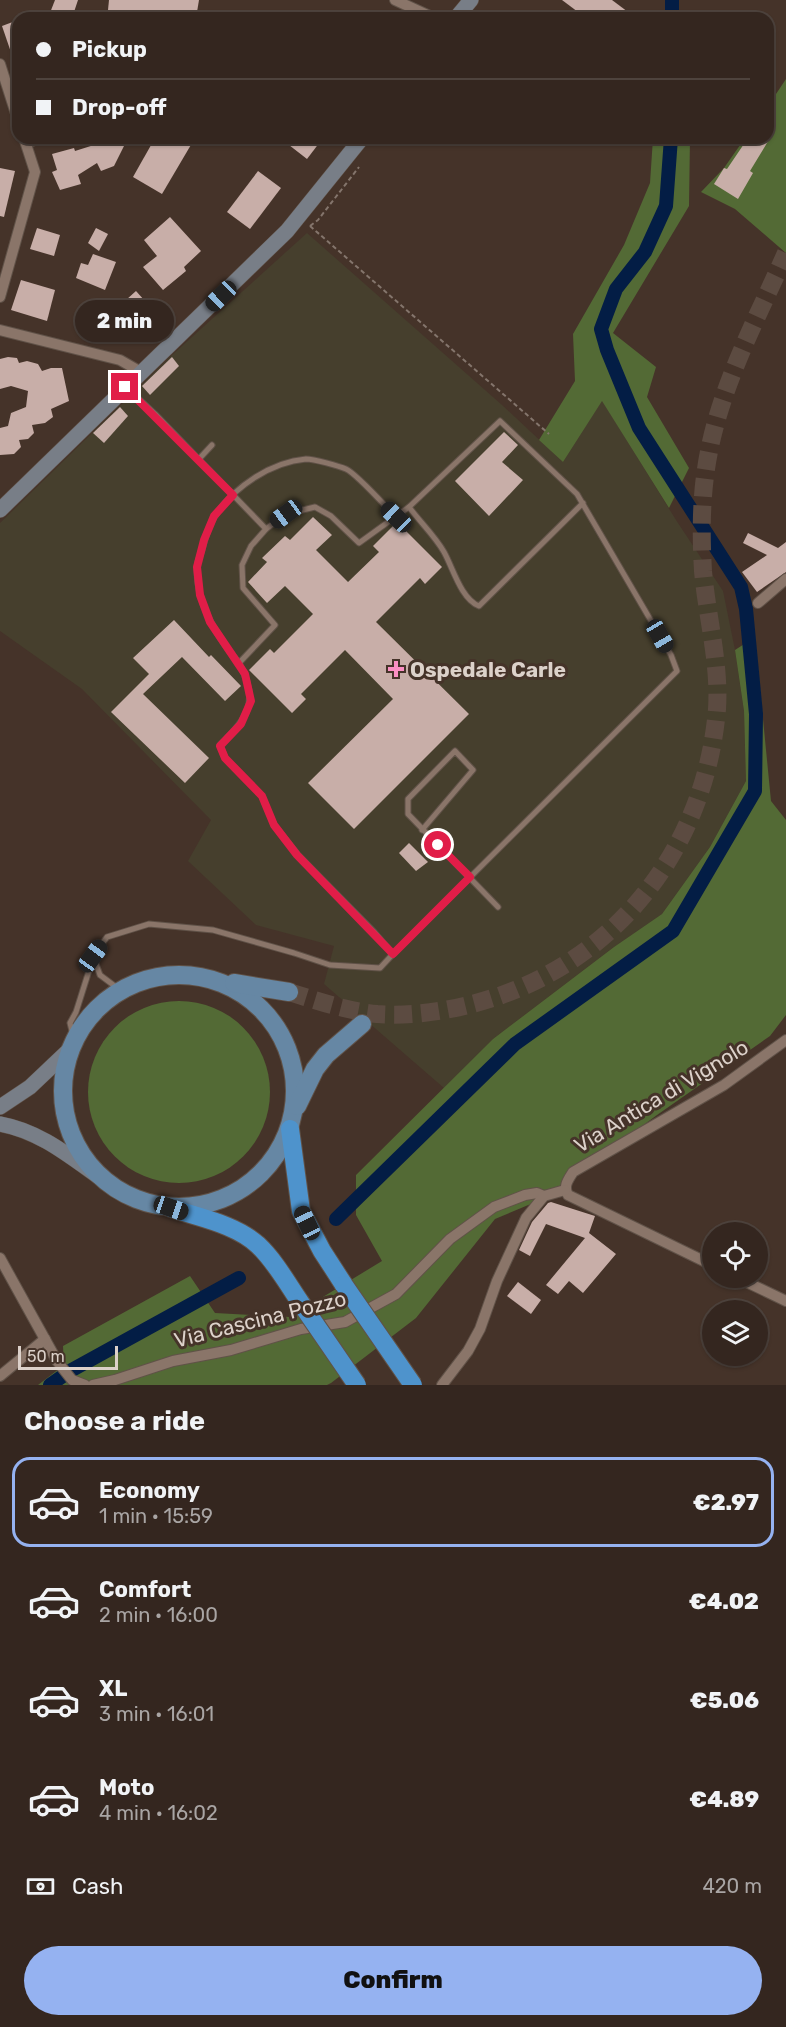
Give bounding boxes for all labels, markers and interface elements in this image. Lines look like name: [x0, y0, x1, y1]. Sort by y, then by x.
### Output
text: Pickup: [72, 36, 147, 63]
text: Drop-off: [72, 94, 167, 121]
car: [202, 277, 240, 315]
callout: 2 min: [76, 300, 174, 342]
text: 2 min: [97, 309, 152, 333]
route end: [111, 373, 138, 400]
car: [266, 496, 306, 532]
car: [377, 498, 415, 536]
car: [643, 616, 677, 656]
place label: Ospedale Carle: [410, 657, 566, 682]
marker: Ospedale Carle: [387, 660, 405, 678]
route start: [424, 831, 451, 858]
car: [75, 936, 111, 976]
street label: Via Antica di Vignolo: [569, 1034, 753, 1158]
car: [151, 1194, 191, 1222]
car: [291, 1203, 323, 1243]
map controls: [702, 1222, 768, 1366]
button: locate: [702, 1222, 768, 1288]
street label: Via Cascina Pozzo: [171, 1286, 349, 1352]
button: layers: [702, 1300, 768, 1366]
scale bar: [18, 1343, 118, 1370]
text: 50 m: [27, 1347, 65, 1366]
text: Choose a ride: [24, 1405, 205, 1437]
icon: car: [27, 1475, 81, 1529]
text: Economy: [99, 1477, 200, 1504]
text: €2.97: [693, 1489, 759, 1516]
text: 1 min · 15:59: [99, 1504, 213, 1528]
icon: car: [27, 1574, 81, 1628]
text: Comfort: [99, 1576, 191, 1603]
text: €4.02: [689, 1588, 759, 1615]
text: 2 min · 16:00: [99, 1603, 218, 1627]
icon: car: [27, 1673, 81, 1727]
text: XL: [99, 1675, 127, 1702]
text: €5.06: [690, 1687, 759, 1714]
text: 3 min · 16:01: [99, 1702, 214, 1726]
icon: car: [27, 1772, 81, 1826]
text: Moto: [99, 1774, 154, 1801]
text: €4.89: [689, 1786, 759, 1813]
text: 4 min · 16:02: [99, 1801, 218, 1825]
icon: cash: [24, 1870, 57, 1903]
text: Cash: [72, 1873, 123, 1900]
text: 420 m: [702, 1874, 762, 1898]
button: Confirm: [24, 1946, 762, 2015]

